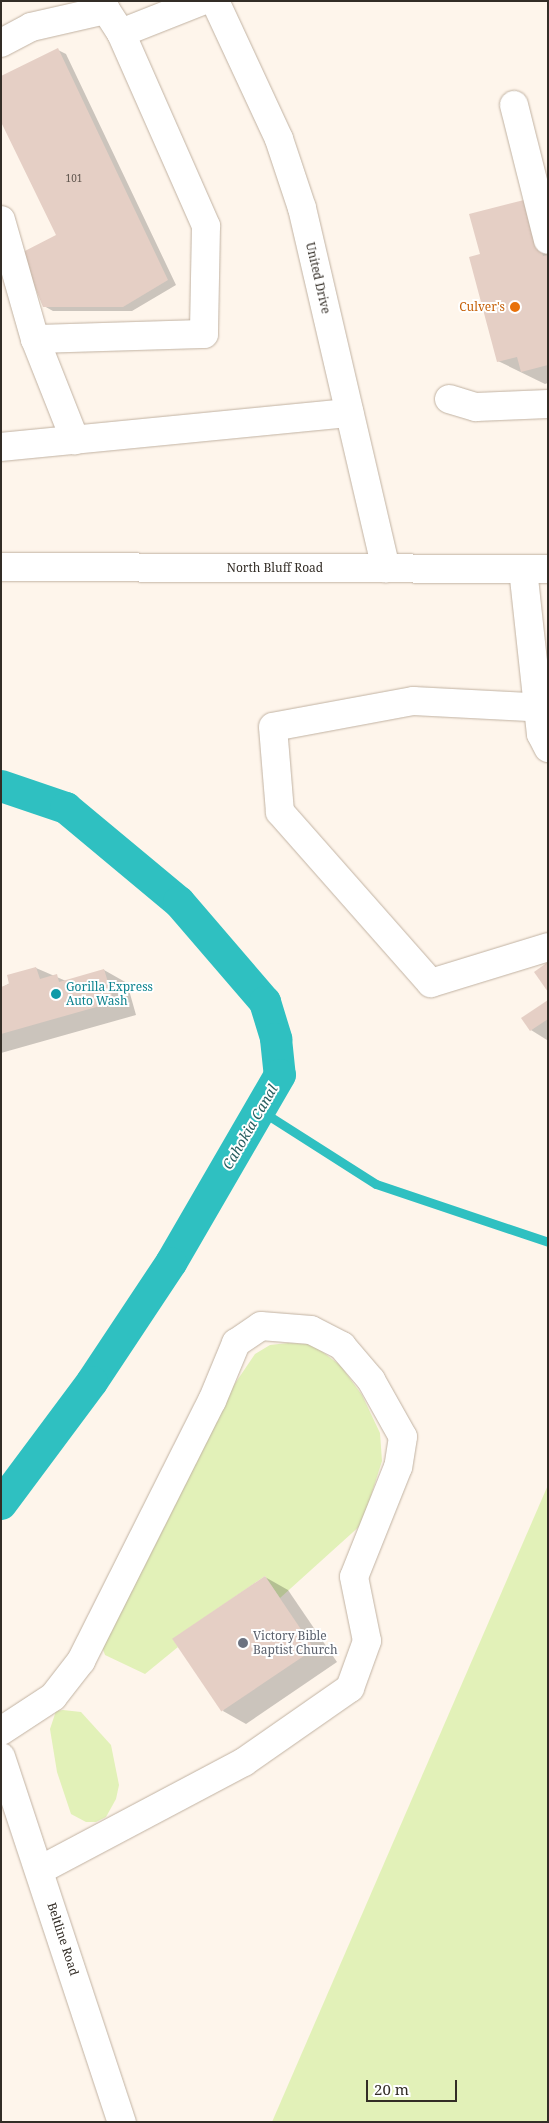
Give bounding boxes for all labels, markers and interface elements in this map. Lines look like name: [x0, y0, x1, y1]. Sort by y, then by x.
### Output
house number: 101: [66, 173, 82, 185]
street label: United Drive: [303, 241, 333, 315]
place label: Culver's: [459, 300, 505, 314]
marker: Culver's: [509, 301, 521, 313]
street label: North Bluff Road: [227, 561, 323, 575]
place label: Gorilla Express Auto Wash: [66, 980, 153, 1008]
marker: Gorilla Express Auto Wash: [50, 988, 62, 1000]
water label: Cahokia Canal: [219, 1082, 281, 1172]
place label: Victory Bible Baptist Church: [253, 1629, 338, 1657]
marker: Victory Bible Baptist Church: [237, 1637, 249, 1649]
street label: Beltline Road: [44, 1901, 82, 1977]
scale bar: [369, 2070, 460, 2102]
text: 20 m: [374, 2079, 409, 2099]

